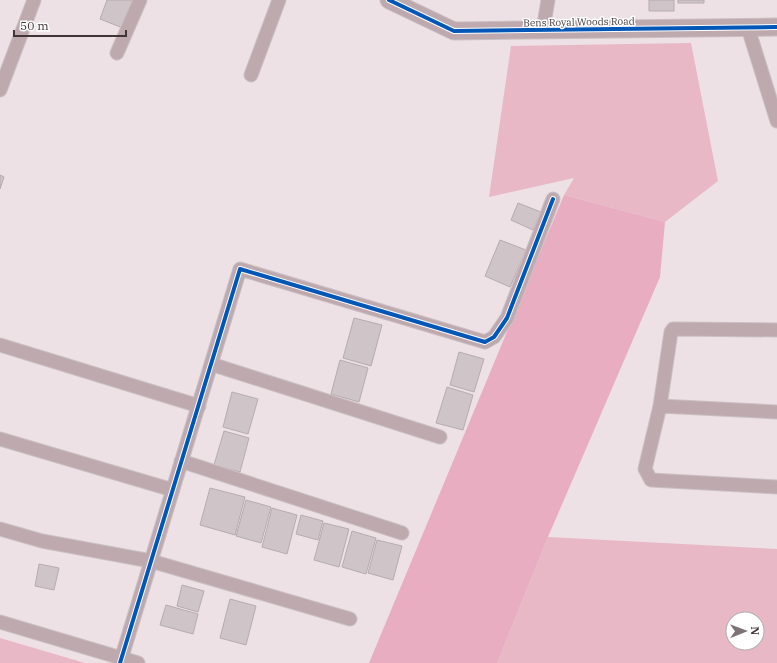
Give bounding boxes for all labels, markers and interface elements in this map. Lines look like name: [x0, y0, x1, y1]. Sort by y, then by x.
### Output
scale bar: [14, 12, 126, 38]
street label: Bens Royal Woods Road: [523, 15, 635, 29]
text: 50 m: [20, 18, 49, 33]
north arrow: [725, 611, 765, 651]
text: N: [748, 626, 762, 636]

